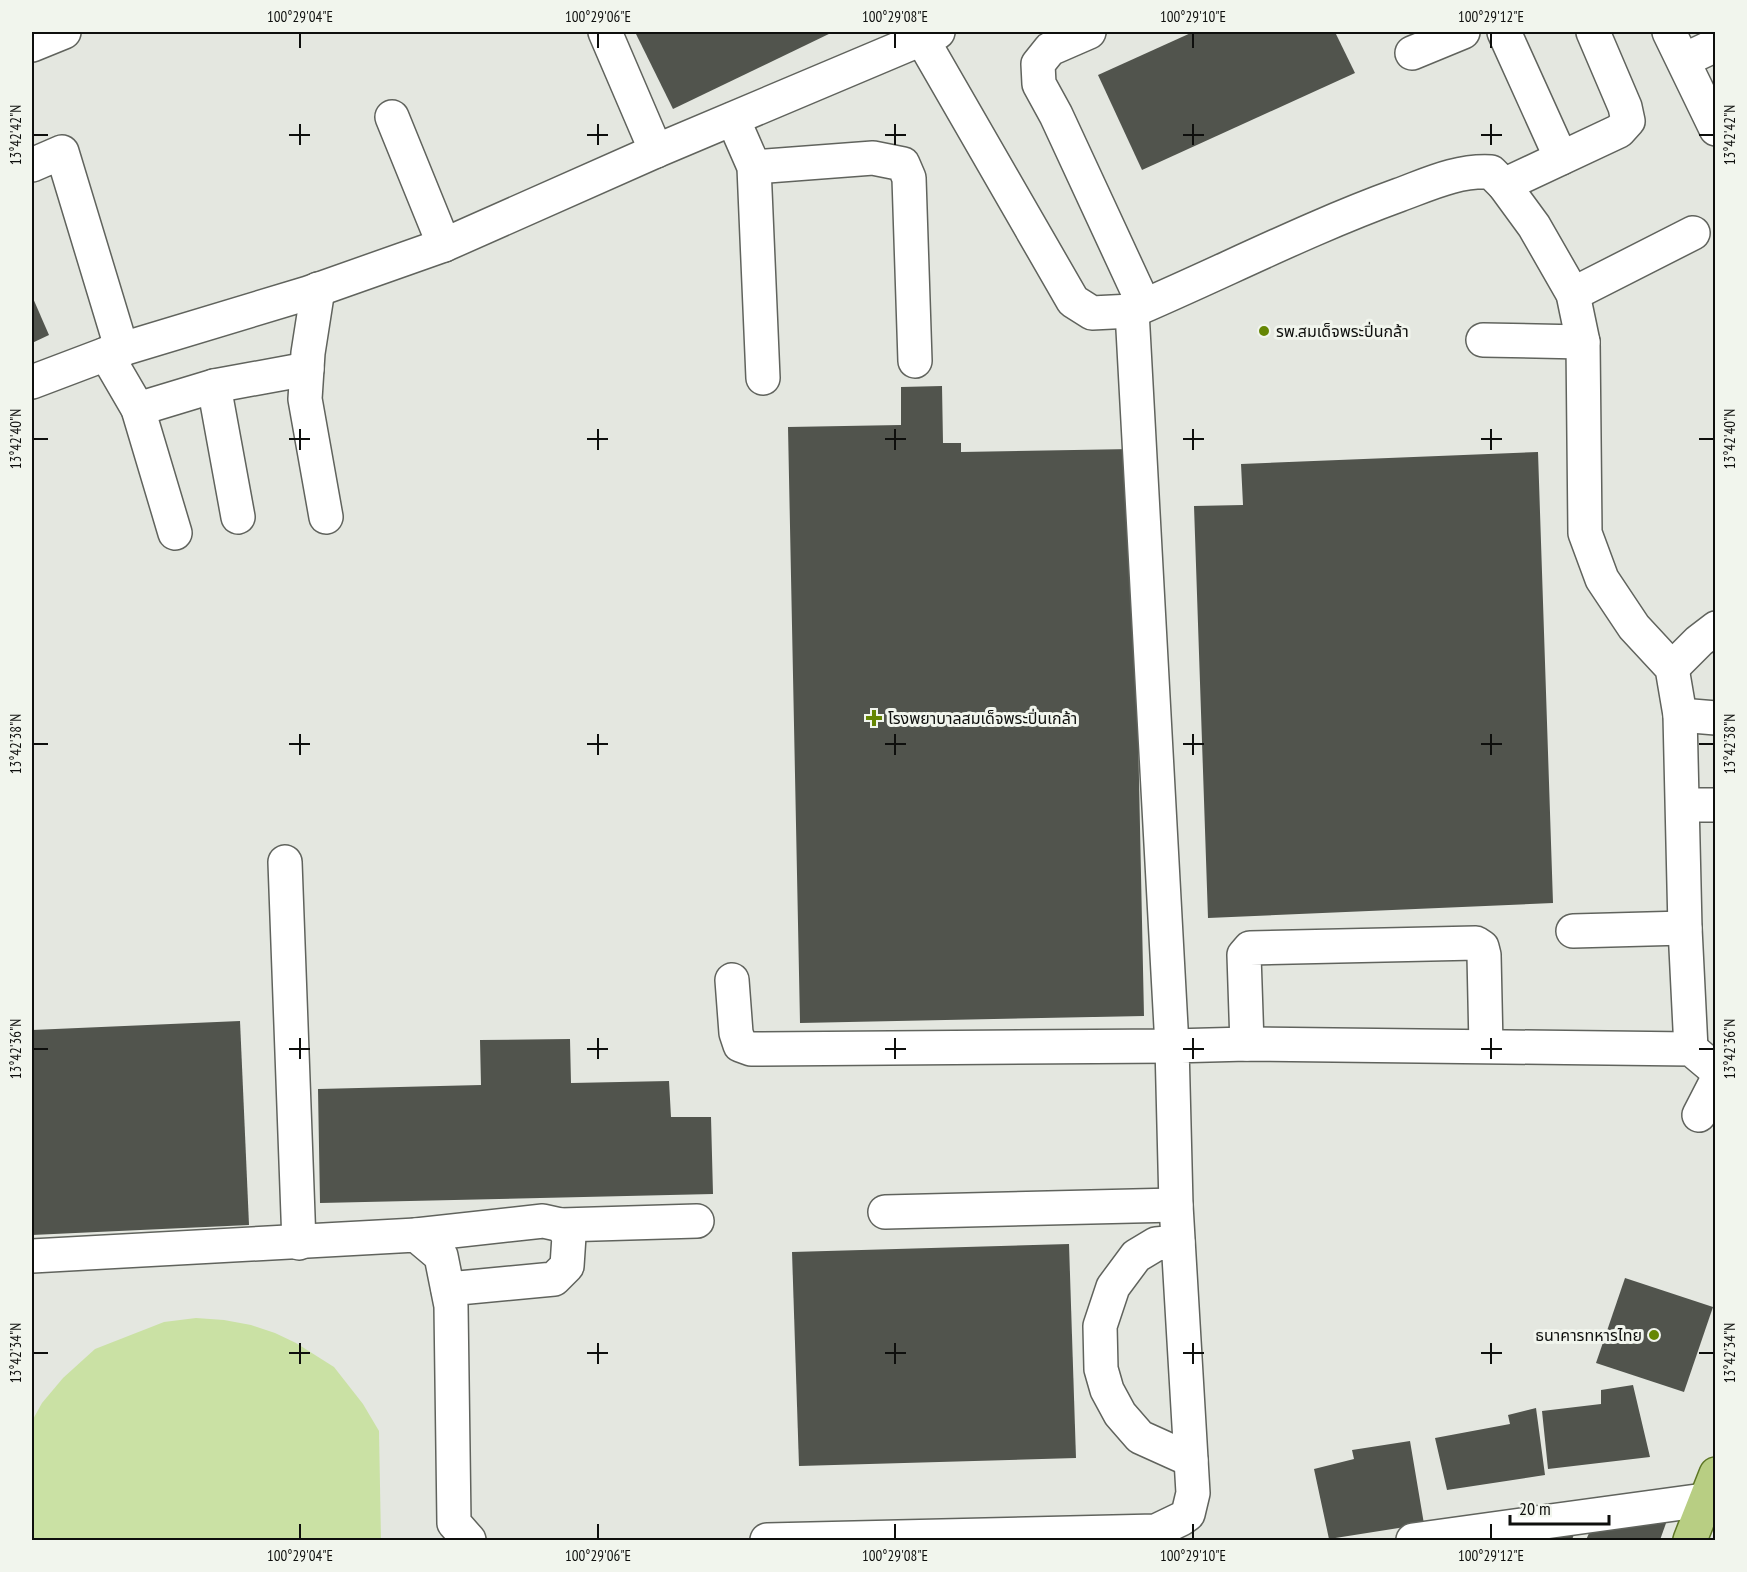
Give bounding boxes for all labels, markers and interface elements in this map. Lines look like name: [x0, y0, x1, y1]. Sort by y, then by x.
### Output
text: 100°29'04"E: [267, 7, 333, 26]
text: 100°29'06"E: [565, 7, 631, 26]
text: 100°29'08"E: [862, 7, 928, 26]
text: 100°29'10"E: [1160, 7, 1226, 26]
text: 100°29'12"E: [1458, 7, 1524, 26]
text: 13°42'42"N: [6, 105, 25, 165]
text: 13°42'42"N: [1720, 105, 1739, 165]
place label: รพ.สมเด็จพระปิ่นกล้า: [1276, 321, 1409, 341]
marker: รพ.สมเด็จพระปิ่นกล้า: [1257, 324, 1271, 338]
text: 13°42'40"N: [6, 409, 25, 469]
text: 13°42'40"N: [1720, 409, 1739, 469]
place label: โรงพยาบาลสมเด็จพระปิ่นเกล้า: [888, 708, 1077, 728]
marker: โรงพยาบาลสมเด็จพระปิ่นเกล้า: [865, 709, 883, 727]
text: 13°42'38"N: [6, 714, 25, 774]
text: 13°42'38"N: [1720, 714, 1739, 774]
text: 13°42'36"N: [6, 1019, 25, 1079]
text: 13°42'36"N: [1720, 1019, 1739, 1079]
text: 13°42'34"N: [6, 1323, 25, 1383]
text: 13°42'34"N: [1720, 1323, 1739, 1383]
place label: ธนาคารทหารไทย: [1535, 1325, 1642, 1345]
marker: ธนาคารทหารไทย: [1647, 1328, 1661, 1342]
scale bar: [1510, 1488, 1609, 1526]
text: 20 m: [1519, 1497, 1551, 1520]
text: 100°29'04"E: [267, 1546, 333, 1565]
text: 100°29'06"E: [565, 1546, 631, 1565]
text: 100°29'08"E: [862, 1546, 928, 1565]
text: 100°29'10"E: [1160, 1546, 1226, 1565]
text: 100°29'12"E: [1458, 1546, 1524, 1565]

